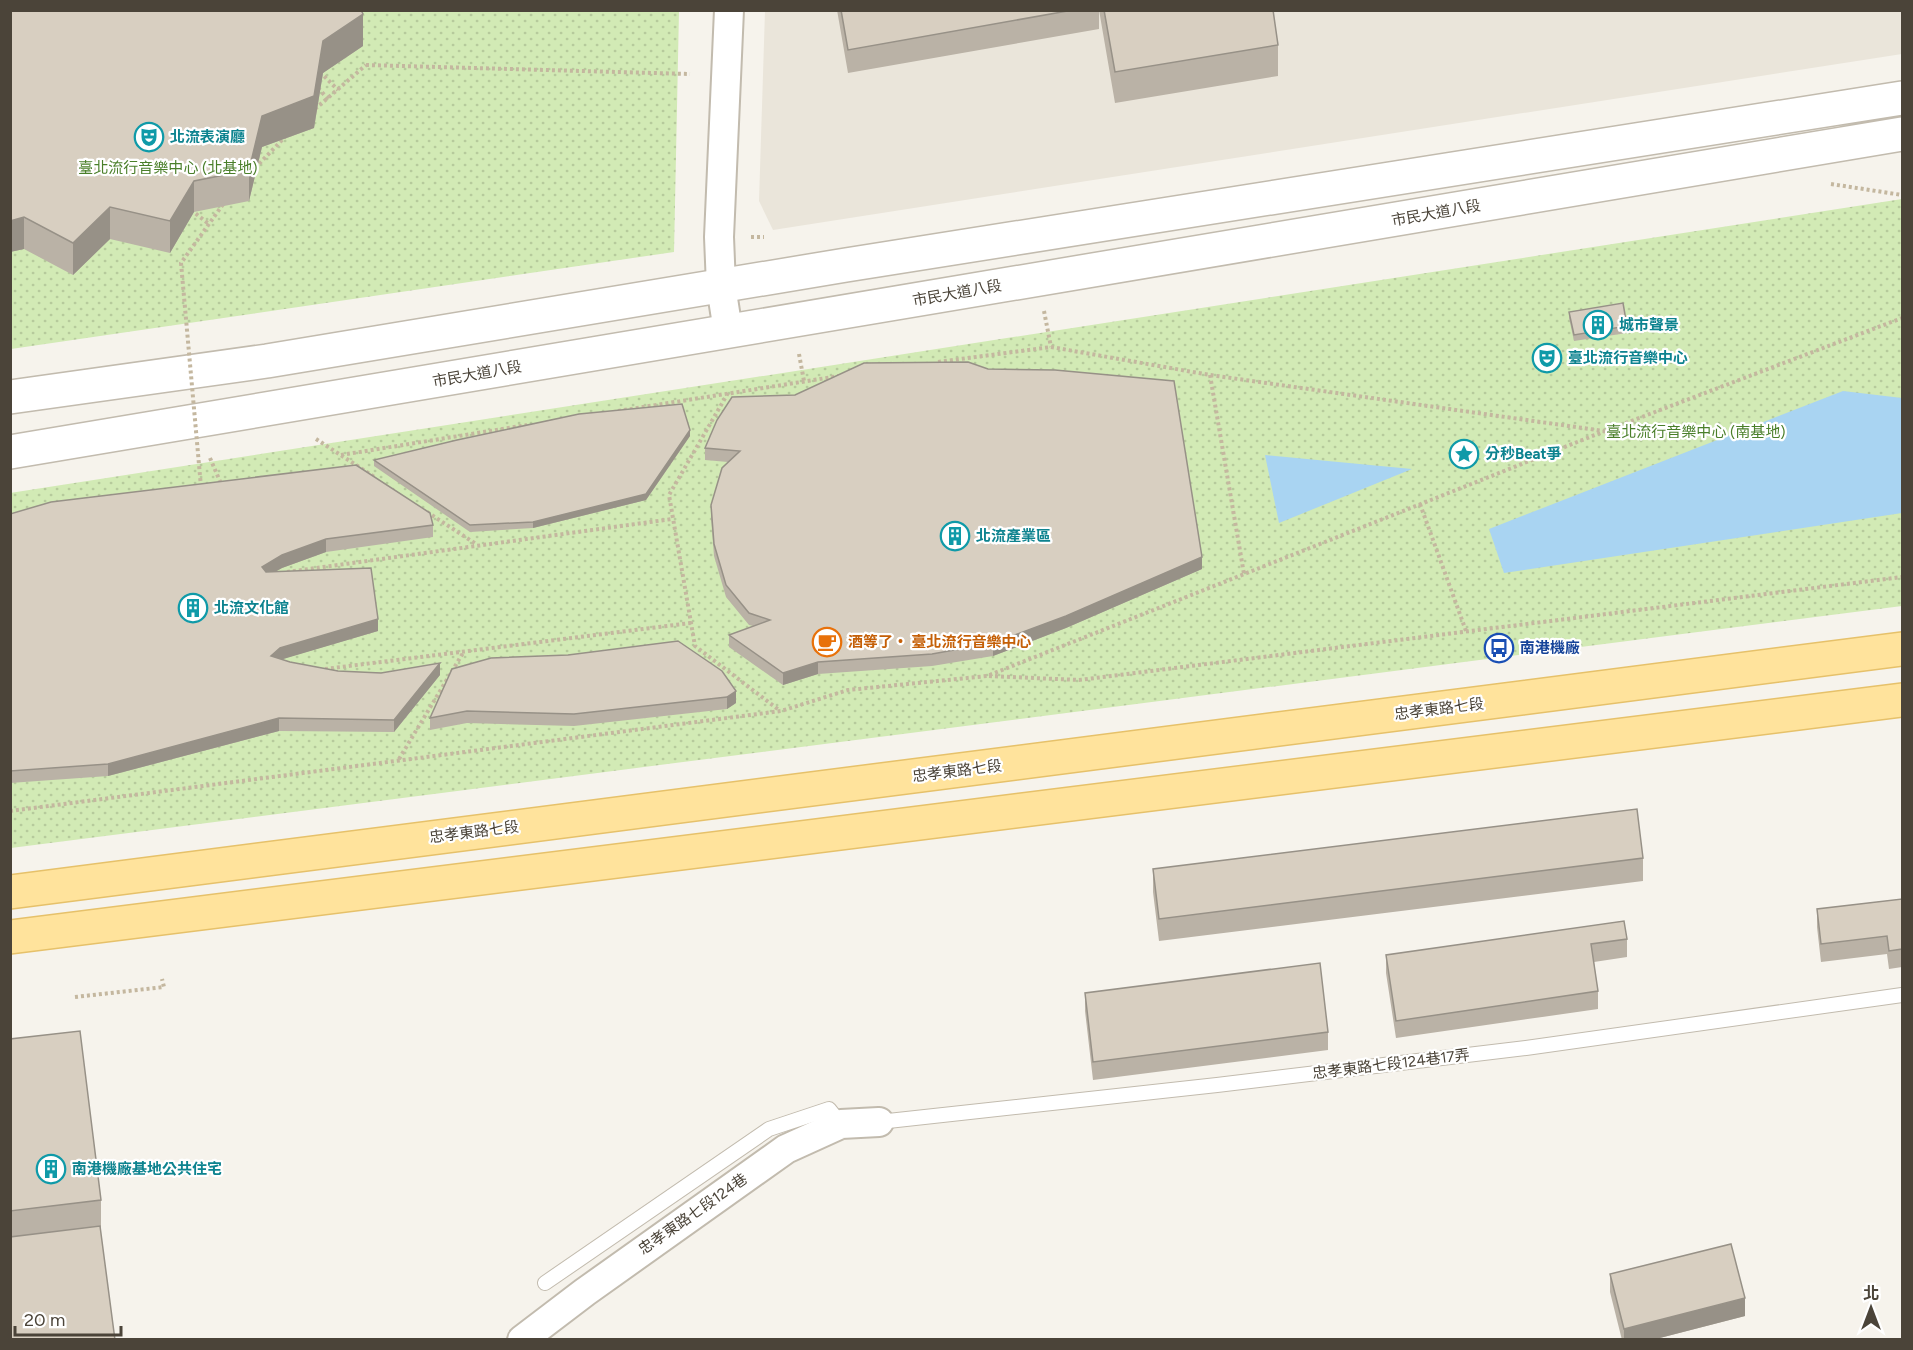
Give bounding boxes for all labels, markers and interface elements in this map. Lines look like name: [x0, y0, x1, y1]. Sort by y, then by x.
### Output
theatre icon: 北流表演廳: [133, 121, 165, 153]
place label: 北流表演廳: [170, 128, 245, 146]
park label: 臺北流行音樂中心 (北基地): [78, 159, 258, 177]
street label: 市民大道八段: [1390, 196, 1482, 230]
street label: 市民大道八段: [911, 276, 1003, 310]
building icon: 城市聲景: [1582, 309, 1614, 341]
place label: 城市聲景: [1619, 316, 1679, 334]
theatre icon: 臺北流行音樂中心: [1531, 342, 1563, 374]
place label: 臺北流行音樂中心: [1568, 349, 1688, 367]
street label: 市民大道八段: [431, 357, 523, 391]
park label: 臺北流行音樂中心 (南基地): [1606, 423, 1786, 441]
place icon: 分秒Beat爭: [1448, 438, 1480, 470]
place label: 分秒Beat爭: [1485, 445, 1562, 463]
building icon: 北流產業區: [939, 520, 971, 552]
place label: 北流產業區: [976, 527, 1051, 545]
building icon: 北流文化館: [177, 592, 209, 624]
place label: 北流文化館: [214, 599, 289, 617]
cafe icon: 酒等了・ 臺北流行音樂中心: [811, 626, 843, 658]
bus stop icon: 南港機廠: [1483, 632, 1515, 664]
place label: 酒等了・ 臺北流行音樂中心: [848, 633, 1032, 651]
place label: 南港機廠: [1520, 639, 1580, 657]
street label: 忠孝東路七段: [1393, 695, 1485, 723]
street label: 忠孝東路七段: [911, 757, 1003, 785]
street label: 忠孝東路七段: [428, 818, 520, 846]
street label: 忠孝東路七段124巷17弄: [1311, 1045, 1471, 1083]
building icon: 南港機廠基地公共住宅: [35, 1153, 67, 1185]
place label: 南港機廠基地公共住宅: [72, 1160, 222, 1178]
street label: 忠孝東路七段124巷: [635, 1170, 751, 1258]
north arrow: [1841, 1278, 1901, 1338]
text: 北: [1863, 1284, 1879, 1303]
scale bar: [15, 1299, 122, 1337]
text: 20 m: [24, 1309, 65, 1331]

